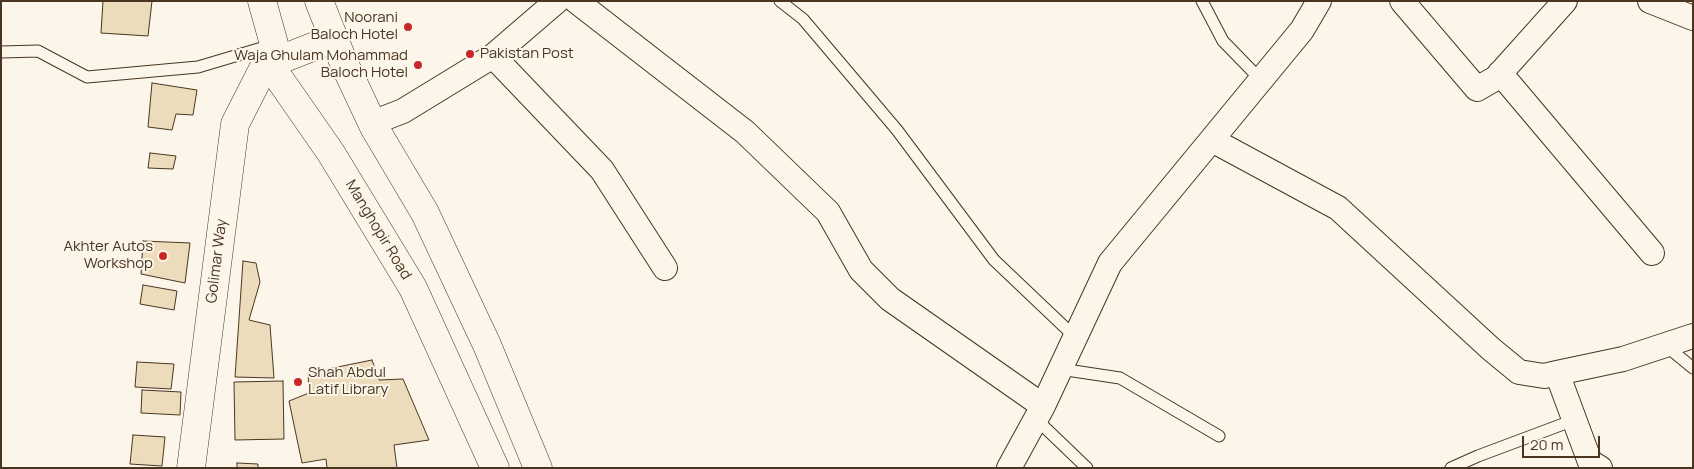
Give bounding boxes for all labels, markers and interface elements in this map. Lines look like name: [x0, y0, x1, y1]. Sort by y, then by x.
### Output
place label: Noorani Baloch Hotel: [311, 9, 398, 44]
marker: Noorani Baloch Hotel: [402, 21, 414, 33]
place label: Pakistan Post: [480, 45, 574, 63]
place label: Waja Ghulam Mohammad Baloch Hotel: [234, 47, 408, 82]
marker: Pakistan Post: [464, 48, 476, 60]
marker: Waja Ghulam Mohammad Baloch Hotel: [412, 59, 424, 71]
street label: Manghopir Road: [341, 177, 415, 283]
street label: Golimar Way: [203, 218, 231, 304]
place label: Akhter Autos Workshop: [63, 238, 153, 273]
marker: Akhter Autos Workshop: [157, 250, 169, 262]
place label: Shah Abdul Latif Library: [308, 364, 389, 399]
marker: Shah Abdul Latif Library: [292, 376, 304, 388]
scale bar: [1524, 426, 1602, 458]
text: 20 m: [1530, 434, 1563, 455]

